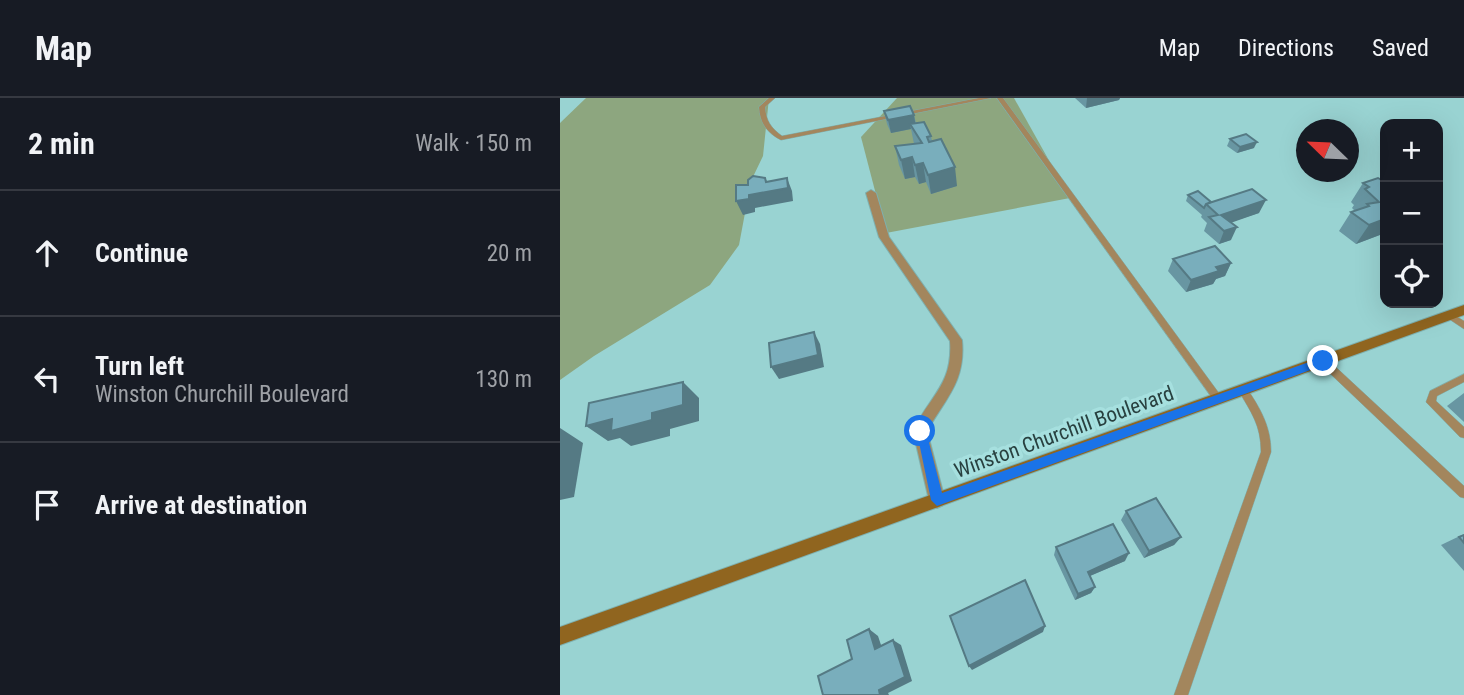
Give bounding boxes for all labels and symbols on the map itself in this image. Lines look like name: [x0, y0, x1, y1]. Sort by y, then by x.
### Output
north arrow: [1296, 119, 1359, 182]
route end: [1307, 345, 1338, 376]
street label: Winston Churchill Boulevard: [951, 381, 1177, 483]
route start: [904, 415, 935, 446]

